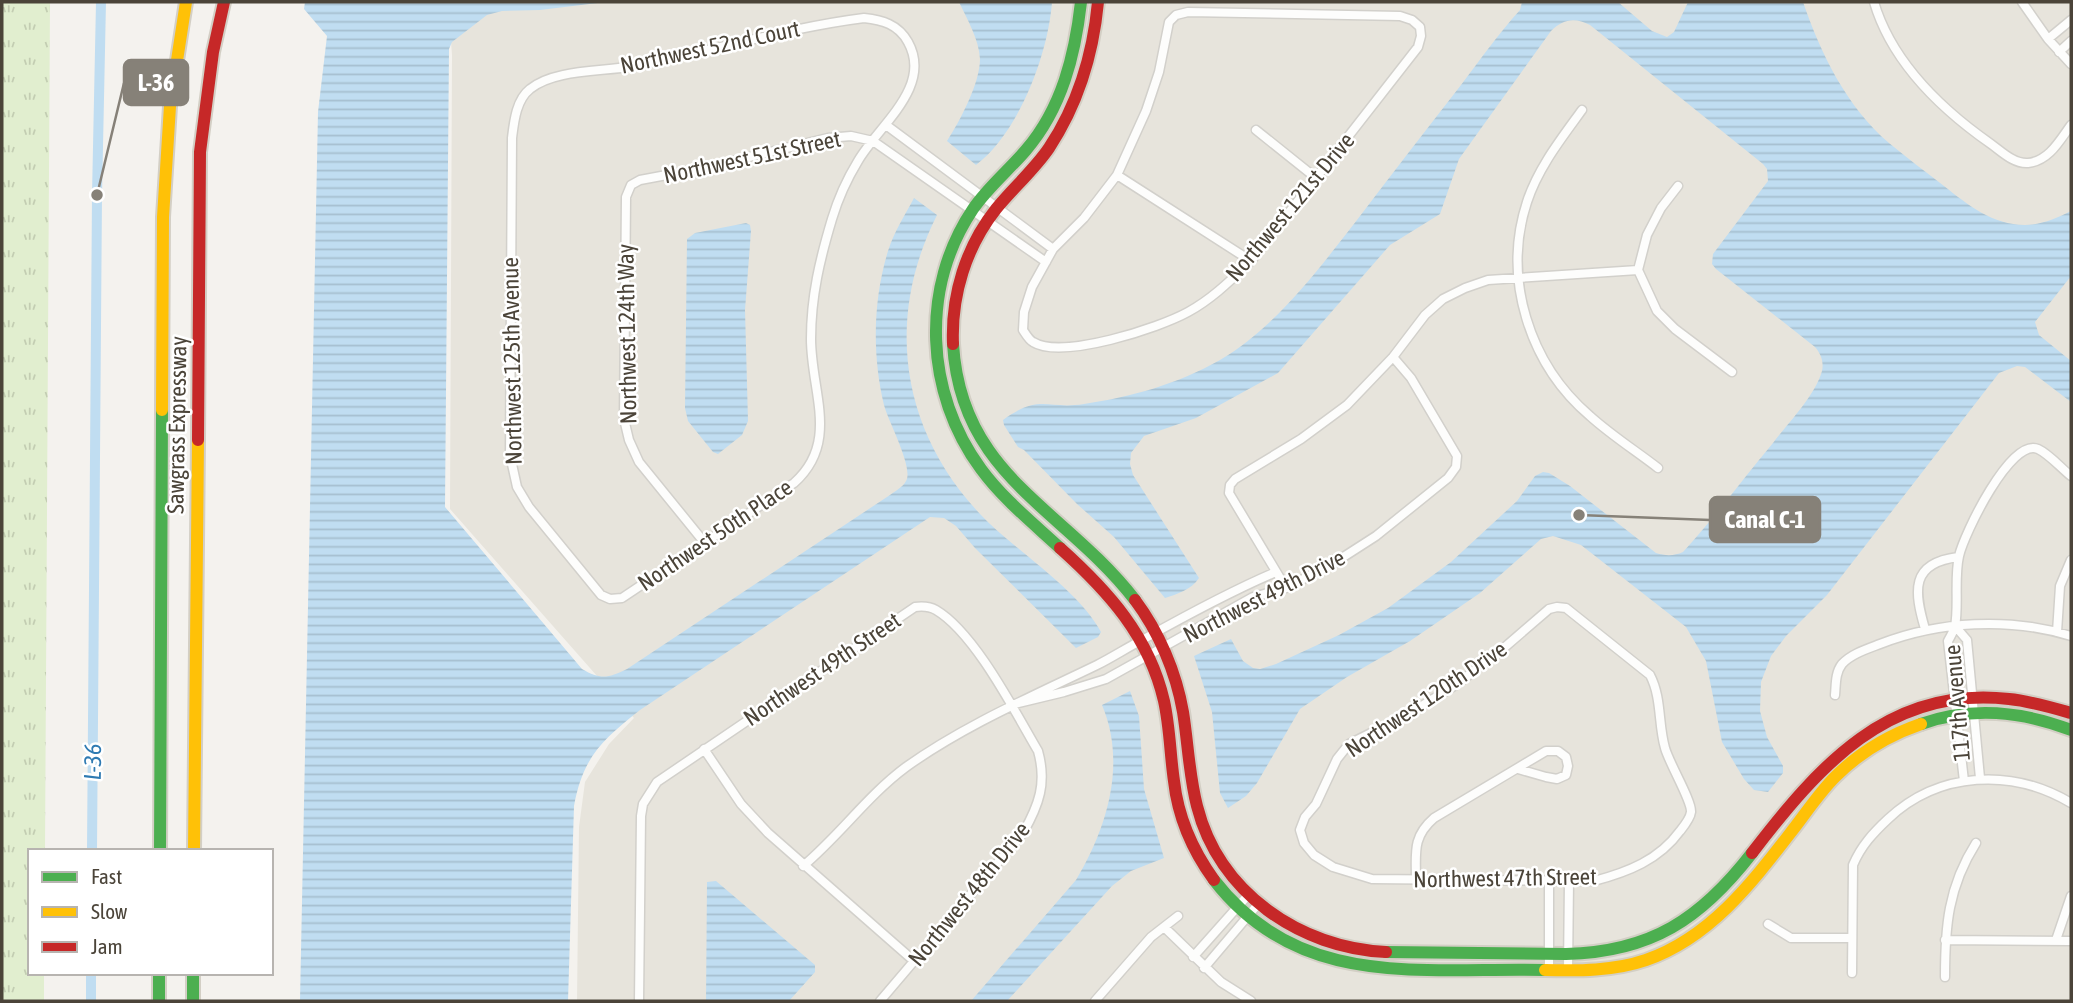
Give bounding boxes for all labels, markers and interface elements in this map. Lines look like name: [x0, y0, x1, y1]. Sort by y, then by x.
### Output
street label: Northwest 52nd Court: [618, 15, 802, 79]
callout: L-36: [124, 60, 188, 105]
text: L-36: [138, 69, 174, 96]
street label: Northwest 51st Street: [661, 126, 843, 188]
street label: Northwest 121st Drive: [1220, 128, 1360, 286]
street label: Northwest 124th Way: [612, 244, 642, 424]
street label: Northwest 125th Avenue: [497, 257, 527, 465]
street label: Sawgrass Expressway: [162, 336, 192, 514]
street label: Northwest 50th Place: [633, 474, 797, 596]
callout: Canal C-1: [1710, 497, 1820, 542]
text: Canal C-1: [1724, 506, 1806, 533]
street label: Northwest 49th Drive: [1179, 544, 1349, 648]
street label: Northwest 49th Street: [739, 607, 905, 731]
street label: Northwest 120th Drive: [1341, 636, 1511, 762]
street label: 117th Avenue: [1939, 644, 1975, 762]
water label: L-36: [79, 743, 106, 781]
street label: Northwest 48th Drive: [903, 817, 1035, 971]
legend: [28, 849, 273, 975]
street label: Northwest 47th Street: [1413, 863, 1597, 893]
text: Fast: [91, 864, 122, 888]
text: Slow: [91, 899, 128, 923]
text: Jam: [91, 934, 123, 958]

